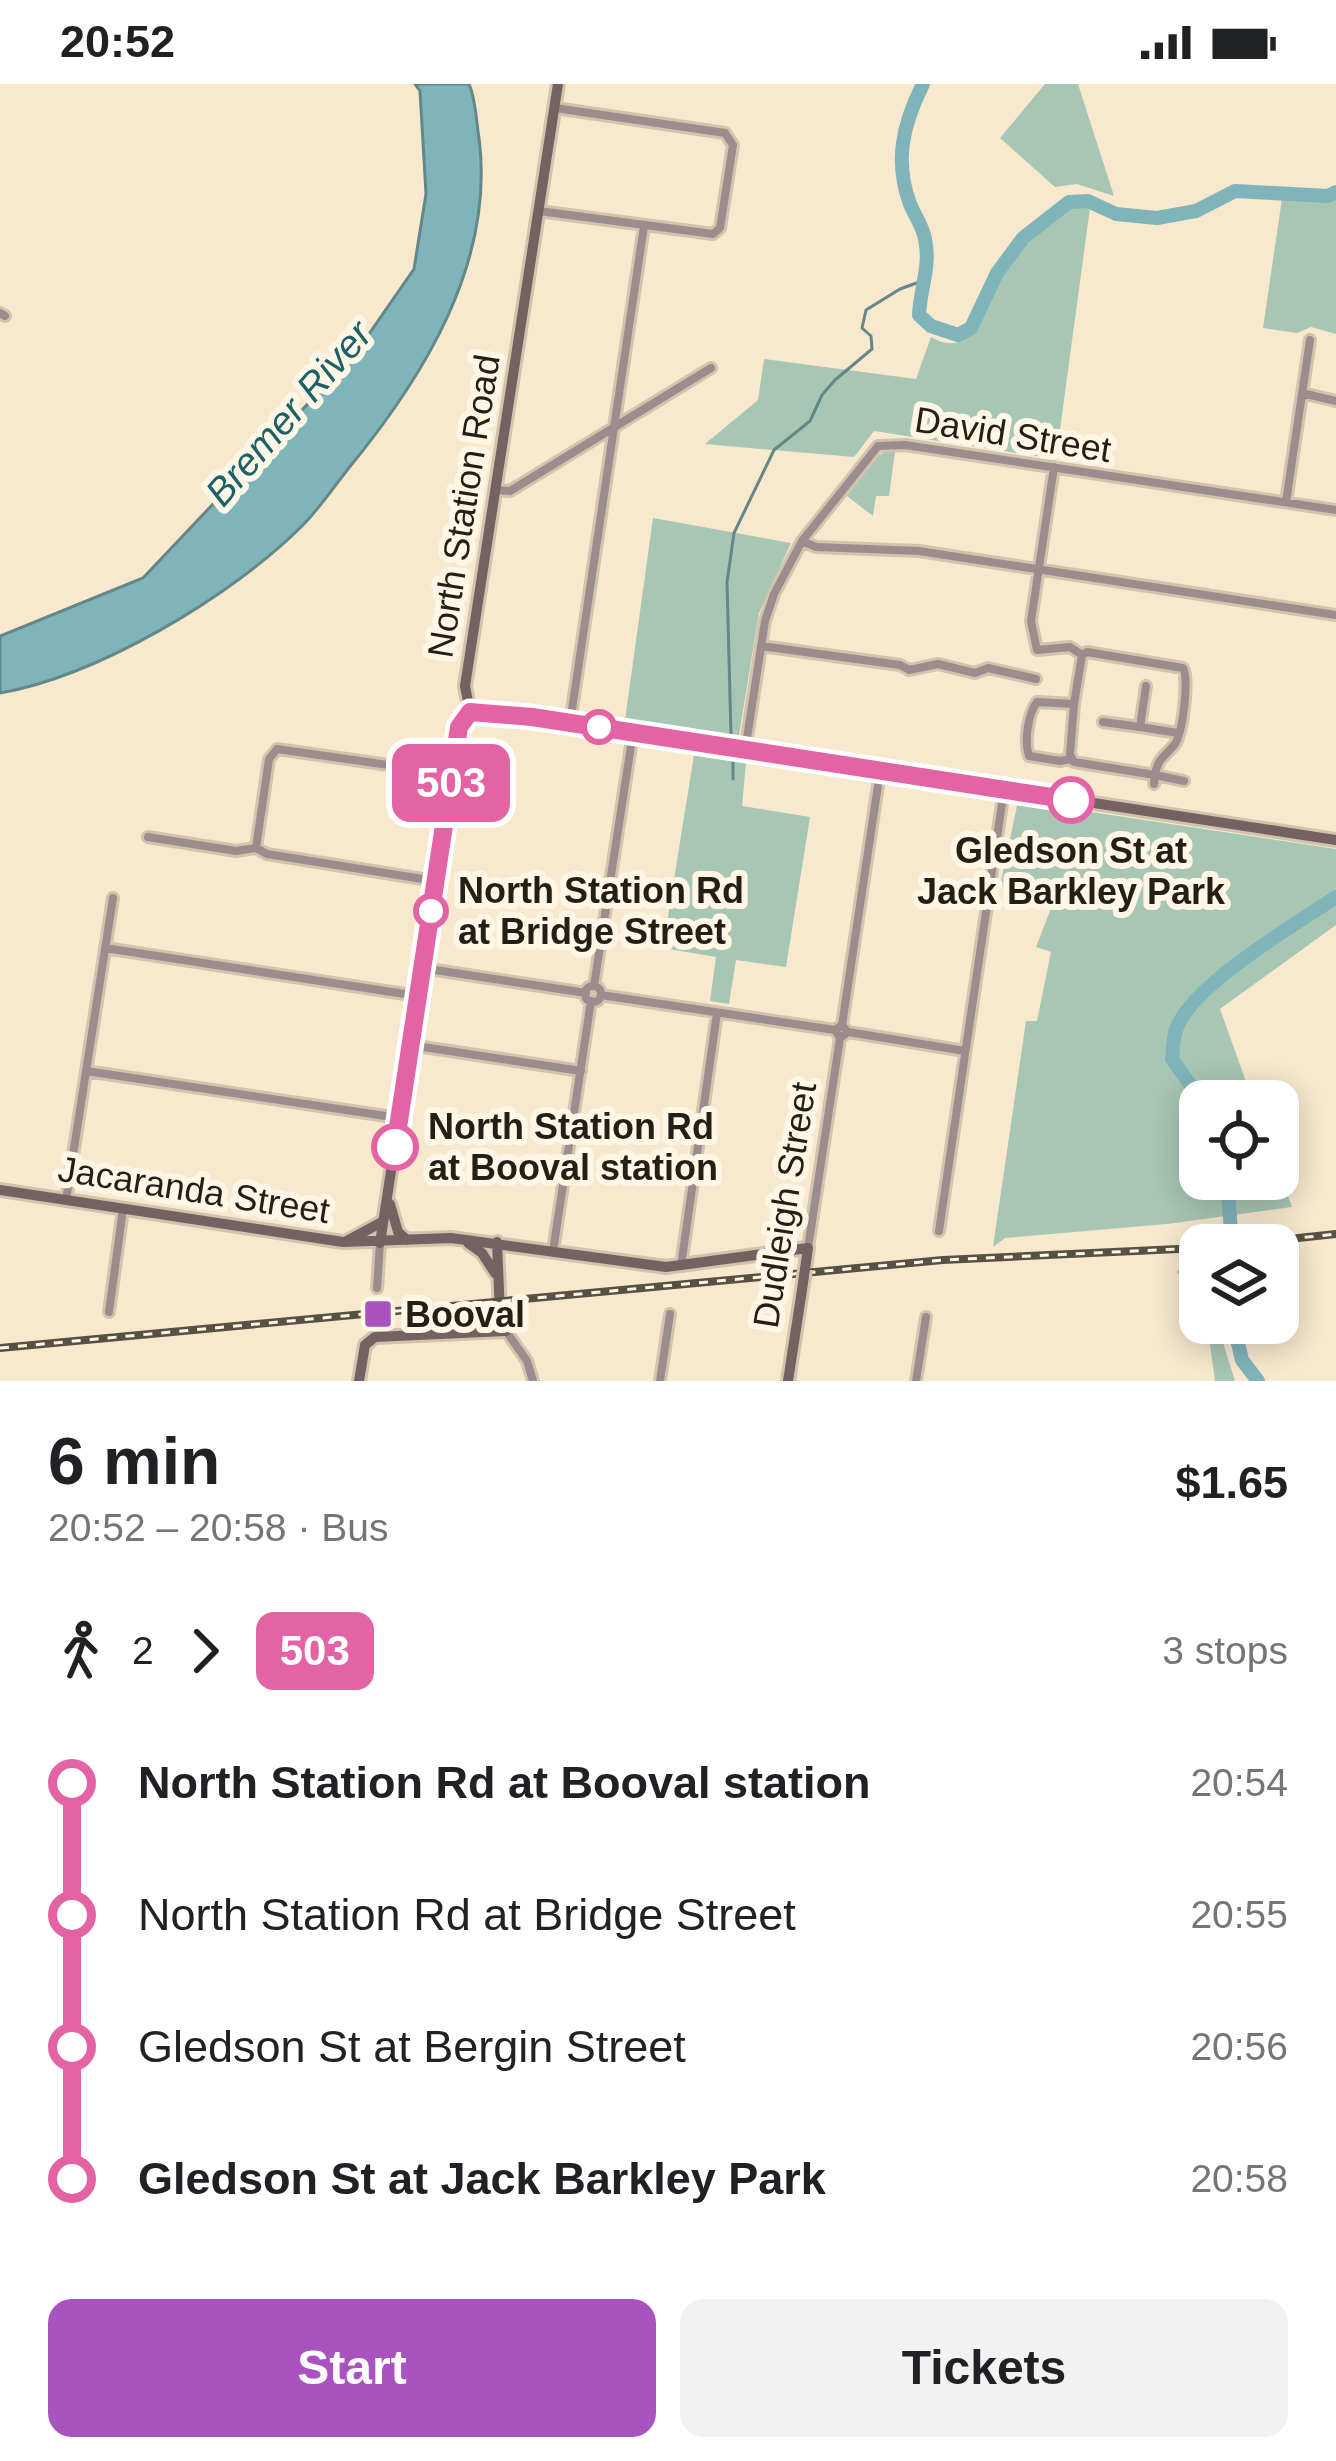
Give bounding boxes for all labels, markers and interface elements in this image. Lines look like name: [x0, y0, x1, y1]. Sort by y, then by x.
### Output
text: 20:52: [60, 16, 175, 67]
water label: Bremer River: [197, 311, 381, 514]
street label: North Station Road: [419, 352, 508, 660]
street label: David Street: [912, 399, 1114, 470]
unlabelled marker: [583, 711, 615, 743]
line badge: 503: [382, 744, 520, 822]
text: 503: [416, 759, 486, 806]
marker: Gledson St at Jack Barkley Park: [1049, 778, 1093, 822]
place label: Gledson St at Jack Barkley Park: [917, 830, 1226, 912]
place label: North Station Rd at Bridge Street: [458, 870, 744, 952]
marker: North Station Rd at Bridge Street: [415, 895, 447, 927]
street label: Dudleigh Street: [745, 1079, 824, 1331]
map controls: [1179, 1080, 1299, 1344]
button: locate: [1179, 1080, 1299, 1200]
place label: North Station Rd at Booval station: [428, 1106, 718, 1188]
marker: North Station Rd at Booval station: [373, 1125, 417, 1169]
street label: Jacaranda Street: [55, 1148, 333, 1231]
button: layers: [1179, 1224, 1299, 1344]
place label: Booval: [405, 1294, 525, 1335]
marker: Booval: [362, 1298, 394, 1330]
text: 6 min: [48, 1424, 220, 1498]
text: $1.65: [1175, 1457, 1288, 1508]
text: 20:52 – 20:58 · Bus: [48, 1506, 388, 1549]
icon: walk: [48, 1618, 114, 1684]
icon: forward: [172, 1618, 238, 1684]
text: 503: [280, 1627, 350, 1674]
text: 2: [132, 1629, 154, 1672]
text: 3 stops: [1162, 1629, 1288, 1672]
text: North Station Rd at Booval station: [138, 1757, 871, 1808]
text: 20:54: [1190, 1761, 1288, 1804]
text: North Station Rd at Bridge Street: [138, 1889, 796, 1940]
text: 20:55: [1190, 1893, 1288, 1936]
text: Gledson St at Bergin Street: [138, 2021, 686, 2072]
text: 20:56: [1190, 2025, 1288, 2068]
text: Gledson St at Jack Barkley Park: [138, 2153, 826, 2204]
text: 20:58: [1190, 2157, 1288, 2200]
button: Start: [48, 2299, 656, 2437]
button: Tickets: [680, 2299, 1288, 2437]

